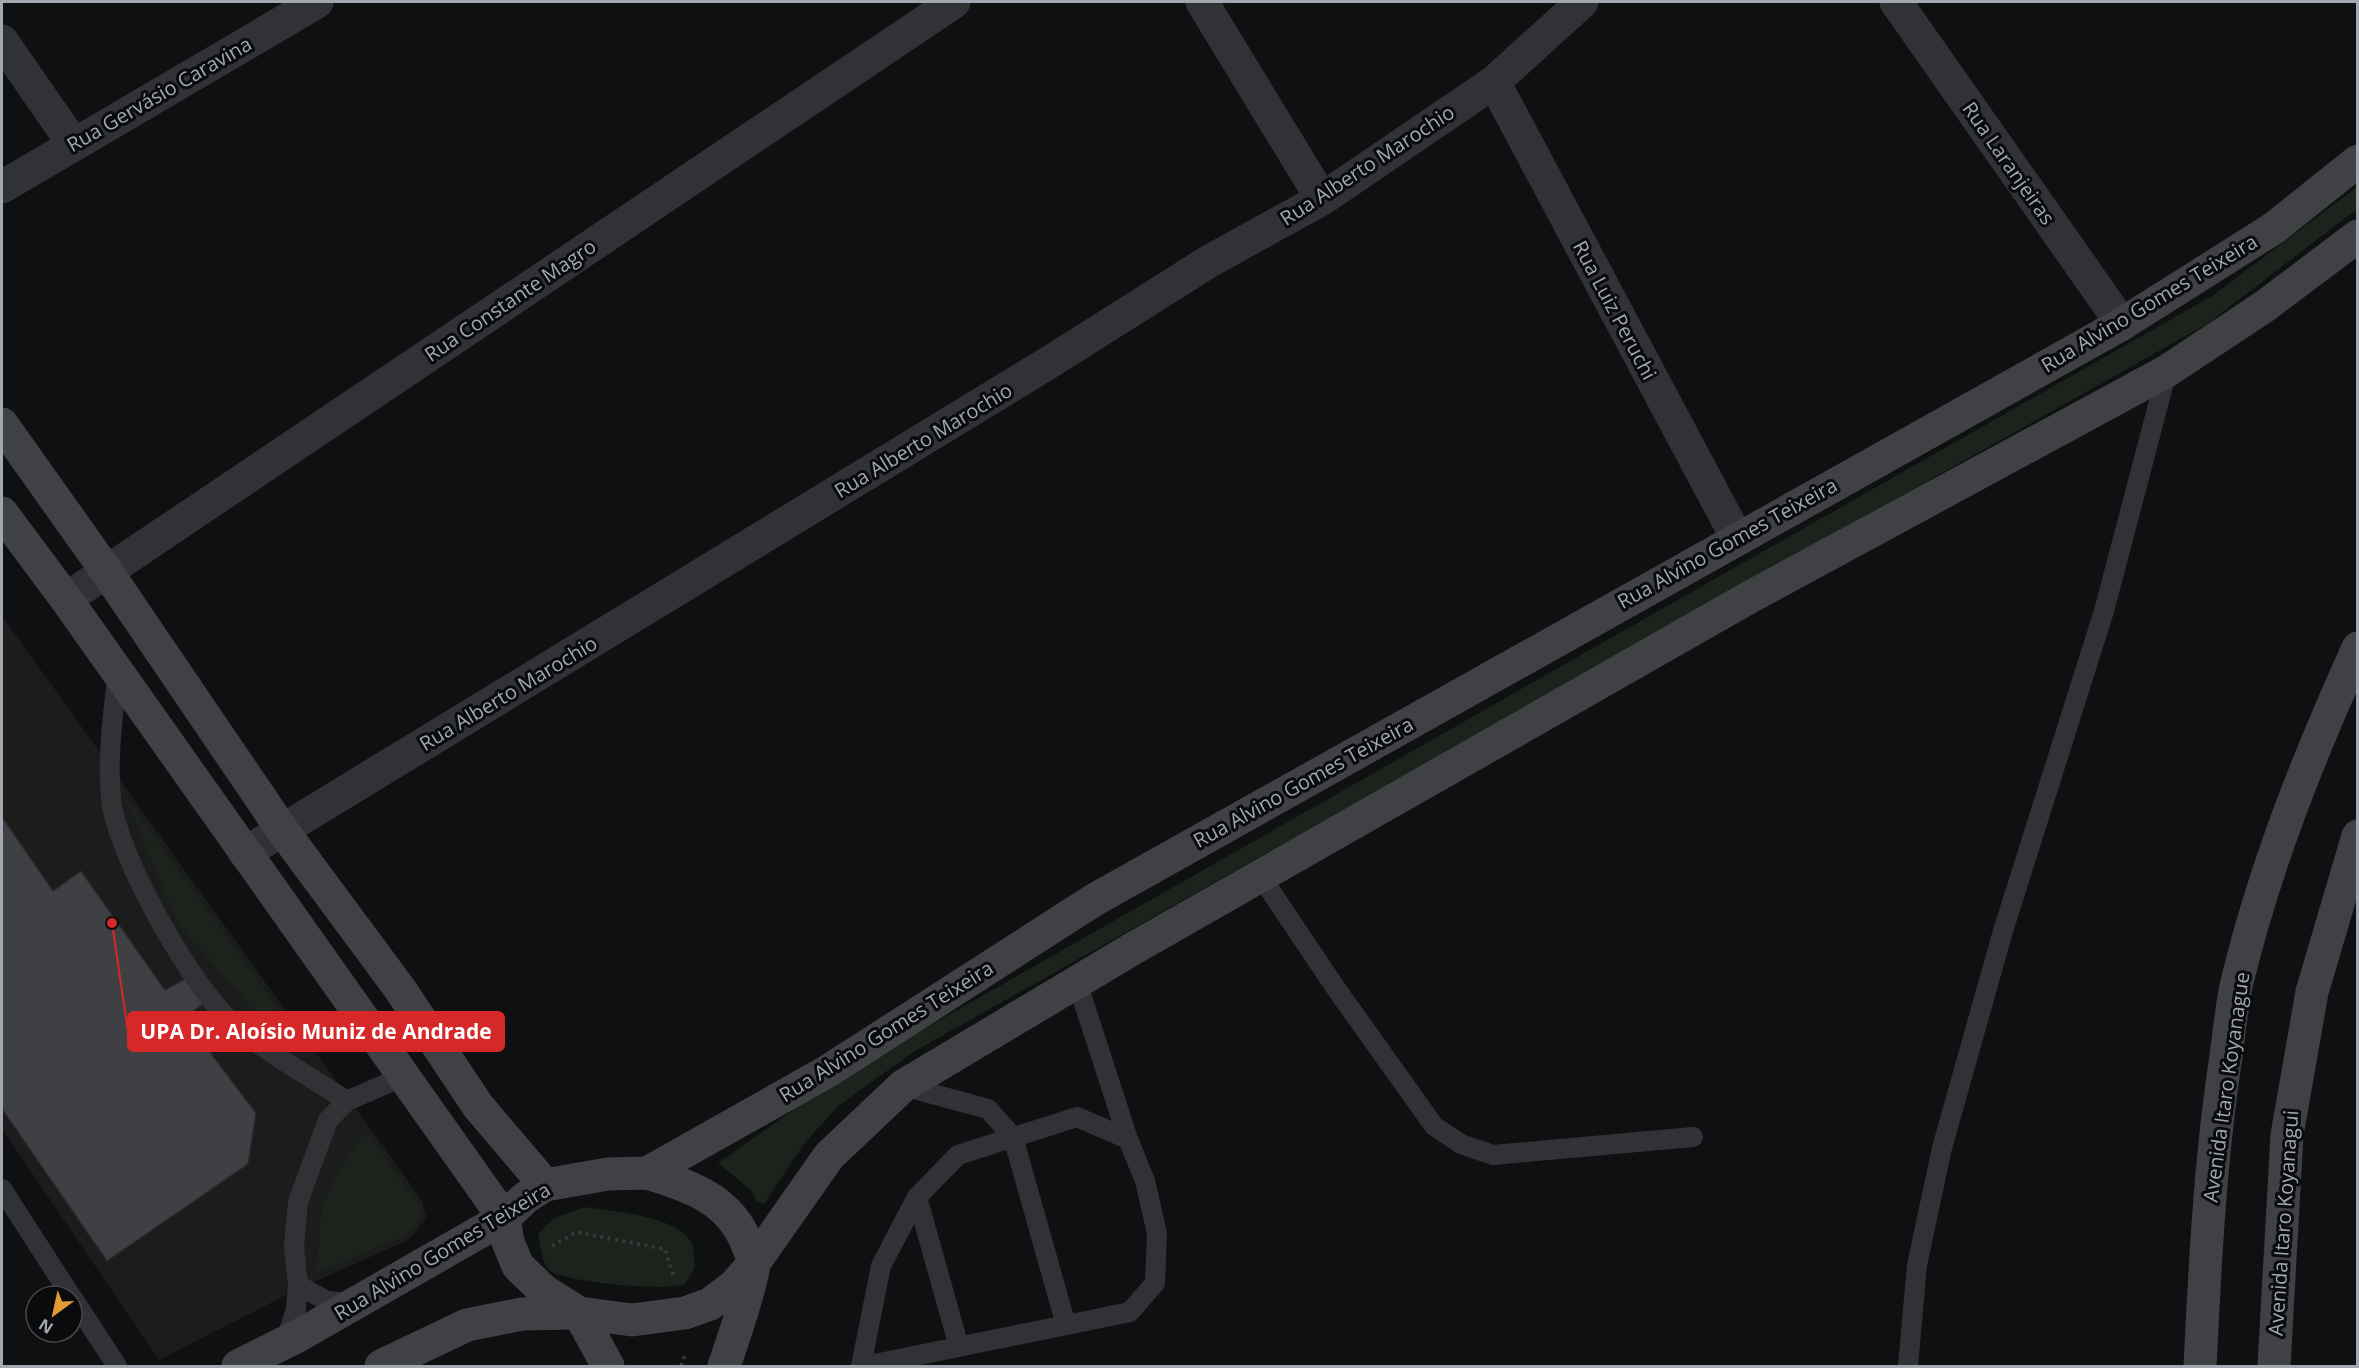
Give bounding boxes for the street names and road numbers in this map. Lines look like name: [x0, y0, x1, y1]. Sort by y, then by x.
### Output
street label: Rua Gervásio Caravina: [62, 30, 256, 158]
street label: Rua Laranjeiras: [1957, 96, 2061, 230]
street label: Rua Alberto Marochio: [1275, 98, 1459, 232]
street label: Rua Alvino Gomes Teixeira: [2036, 228, 2262, 378]
street label: Rua Constante Magro: [419, 232, 601, 368]
street label: Rua Luiz Peruchi: [1567, 236, 1663, 384]
street label: Rua Alberto Marochio: [829, 376, 1017, 504]
street label: Rua Alvino Gomes Teixeira: [1612, 471, 1842, 615]
street label: Rua Alberto Marochio: [414, 629, 602, 757]
street label: Rua Alvino Gomes Teixeira: [1188, 710, 1418, 854]
street label: Rua Alvino Gomes Teixeira: [774, 954, 998, 1108]
street label: Avenida Itaro Koyanague: [2196, 970, 2256, 1204]
street label: Avenida Itaro Koyanagui: [2262, 1109, 2304, 1337]
street label: Rua Alvino Gomes Teixeira: [329, 1176, 555, 1326]

